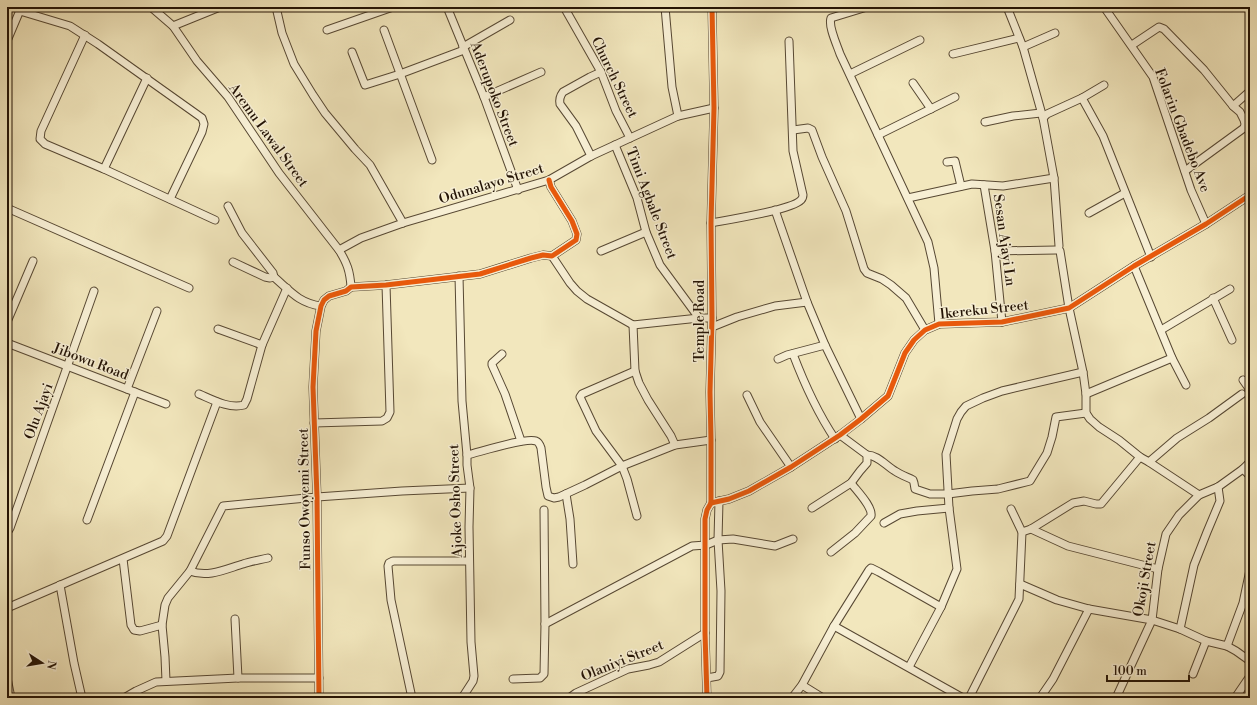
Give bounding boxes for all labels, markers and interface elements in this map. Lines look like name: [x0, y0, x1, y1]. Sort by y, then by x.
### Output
street label: Church Street: [587, 34, 642, 121]
street label: Aderupoko Street: [465, 39, 522, 149]
street label: Folarin Gbadebo Ave: [1150, 66, 1214, 195]
street label: Aremu Lawal Street: [224, 79, 312, 191]
street label: Timi Agbale Street: [621, 145, 681, 262]
street label: Odunalayo Street: [437, 159, 546, 208]
street label: Sesan Ajayi Ln: [989, 193, 1019, 288]
street label: Temple Road: [691, 280, 709, 362]
street label: Ikereku Street: [939, 296, 1029, 324]
street label: Jibowu Road: [49, 339, 131, 385]
street label: Olu Ajayi: [20, 380, 58, 442]
street label: Funso Owoyemi Street: [295, 428, 315, 570]
street label: Ajoke Osho Street: [445, 444, 467, 559]
street label: Okoji Street: [1130, 540, 1160, 618]
street label: Olaniyi Street: [578, 636, 666, 686]
north arrow: [22, 643, 62, 683]
scale bar: [1107, 657, 1189, 683]
text: N: [43, 659, 59, 671]
text: 100 m: [1113, 664, 1147, 679]

